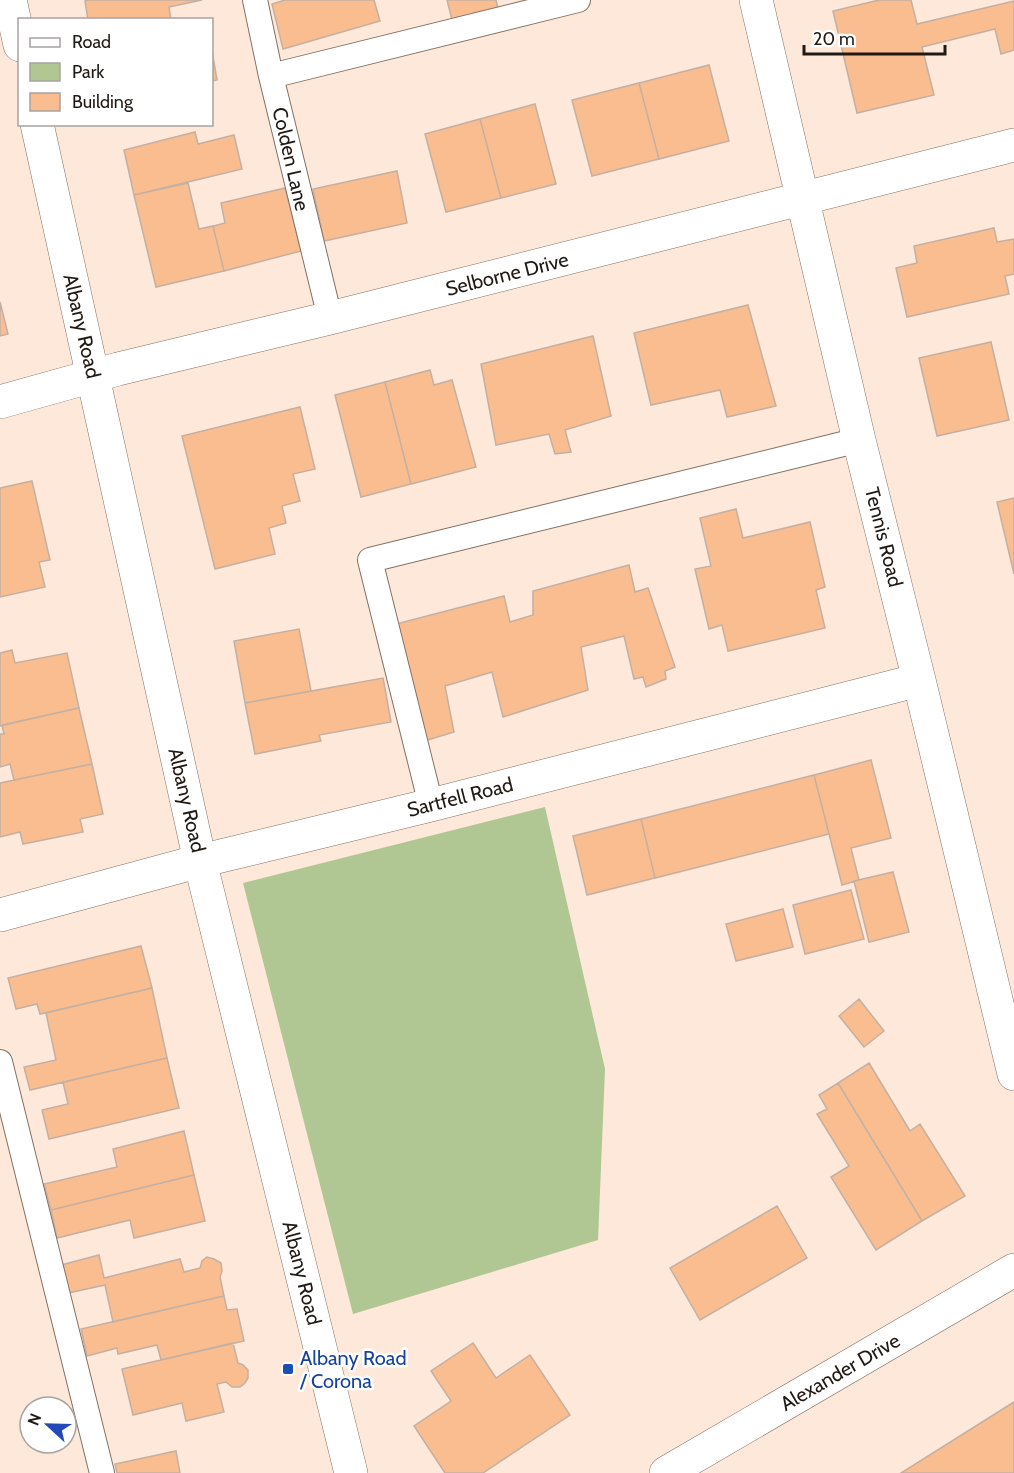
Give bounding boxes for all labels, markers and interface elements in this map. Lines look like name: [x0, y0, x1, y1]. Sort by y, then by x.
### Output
legend: [18, 18, 213, 126]
scale bar: [804, 18, 945, 56]
text: 20 m: [813, 28, 855, 50]
text: Road: [72, 31, 111, 53]
text: Park: [72, 61, 105, 83]
text: Building: [72, 91, 134, 113]
street label: Colden Lane: [267, 105, 315, 213]
street label: Selborne Drive: [443, 247, 571, 301]
street label: Albany Road: [58, 271, 106, 381]
street label: Tennis Road: [860, 485, 908, 589]
street label: Albany Road: [163, 745, 211, 855]
street label: Sartfell Road: [405, 772, 515, 822]
street label: Albany Road: [277, 1218, 327, 1328]
street label: Alexander Drive: [776, 1328, 904, 1416]
place label: Albany Road / Corona: [299, 1346, 406, 1393]
marker: Albany Road / Corona: [281, 1362, 295, 1376]
north arrow: [18, 1395, 78, 1455]
text: N: [24, 1411, 45, 1428]

